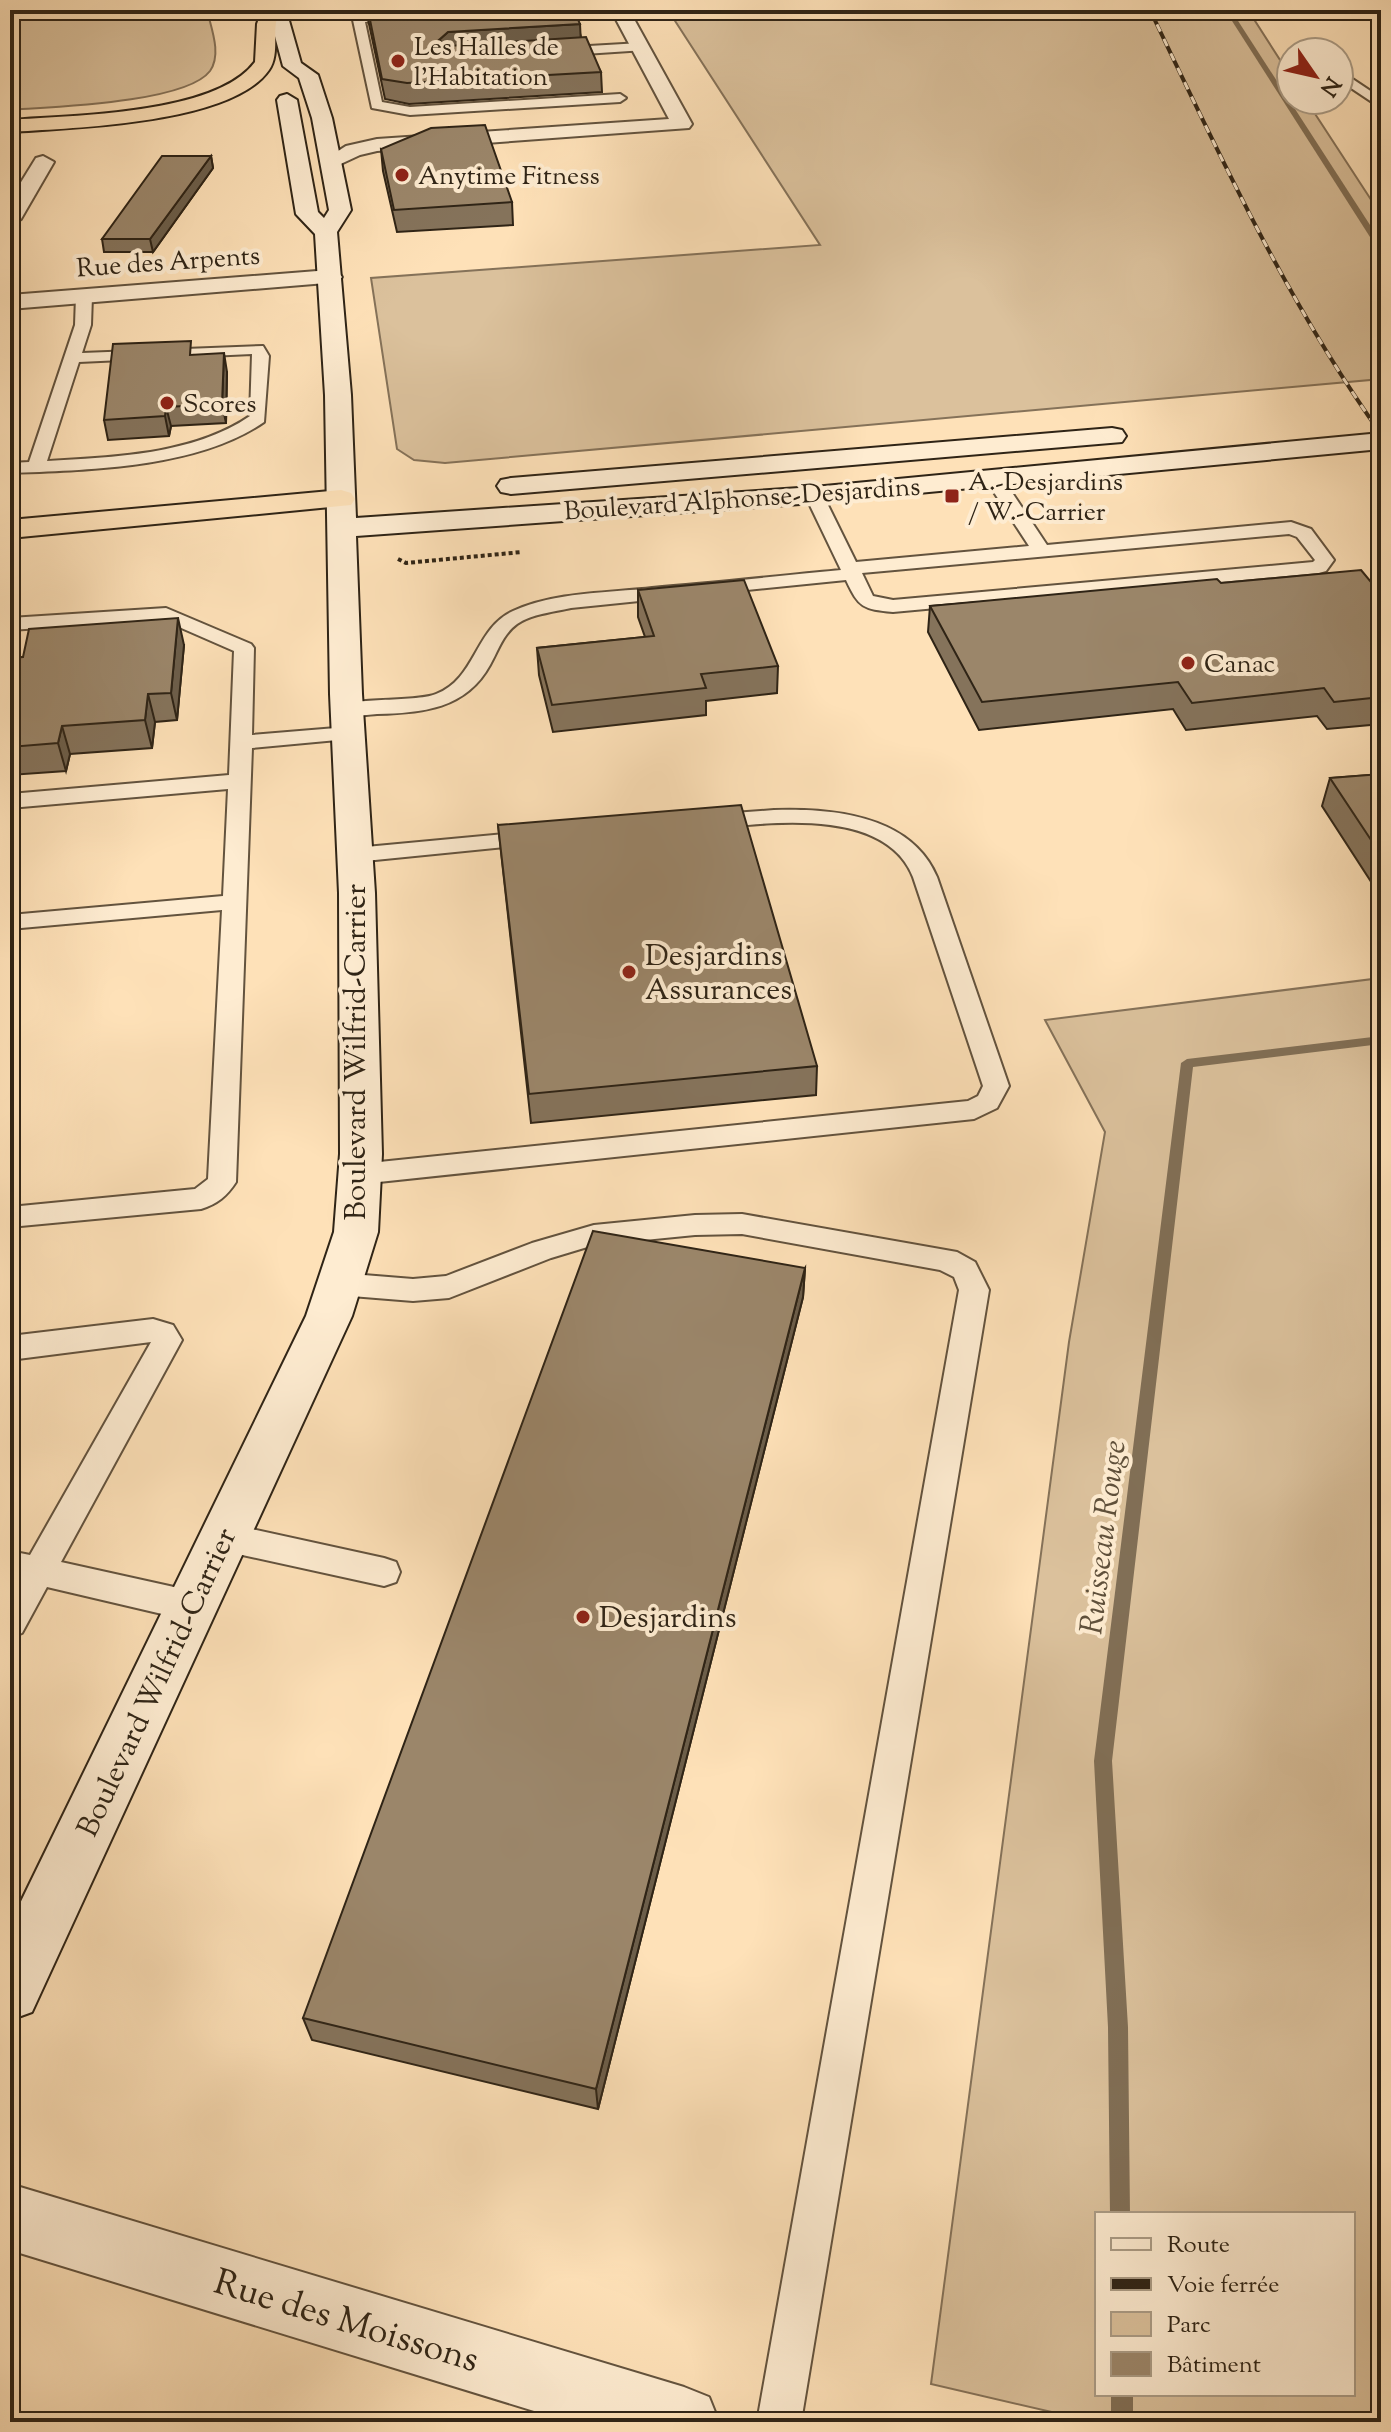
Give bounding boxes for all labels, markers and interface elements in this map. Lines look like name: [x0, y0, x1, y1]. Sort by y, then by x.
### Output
place label: Les Halles de l'Habitation: [414, 30, 559, 97]
north arrow: [1275, 36, 1355, 116]
marker: Les Halles de l'Habitation: [389, 52, 407, 70]
text: N: [1311, 69, 1347, 102]
place label: Anytime Fitness: [418, 159, 600, 196]
marker: Anytime Fitness: [393, 166, 411, 184]
street label: Rue des Arpents: [75, 239, 261, 288]
place label: Scores: [183, 387, 257, 424]
marker: Scores: [158, 394, 176, 412]
place label: A.-Desjardins / W.-Carrier: [968, 465, 1123, 532]
street label: Boulevard Alphonse-Desjardins: [563, 470, 921, 531]
marker: A.-Desjardins / W.-Carrier: [943, 487, 961, 505]
place label: Canac: [1204, 647, 1276, 684]
marker: Canac: [1179, 654, 1197, 672]
street label: Boulevard Wilfrid-Carrier: [336, 884, 379, 1220]
place label: Desjardins Assurances: [645, 936, 792, 1013]
marker: Desjardins Assurances: [620, 963, 638, 981]
water label: Ruisseau Rouge: [1070, 1438, 1140, 1637]
street label: Boulevard Wilfrid-Carrier: [68, 1522, 249, 1845]
place label: Desjardins: [599, 1598, 737, 1641]
marker: Desjardins: [574, 1608, 592, 1626]
legend: [1095, 2212, 1355, 2396]
text: Route: [1167, 2229, 1230, 2263]
street label: Rue des Moissons: [207, 2258, 485, 2388]
text: Voie ferrée: [1167, 2269, 1280, 2303]
text: Parc: [1167, 2309, 1211, 2343]
text: Bâtiment: [1167, 2349, 1261, 2383]

